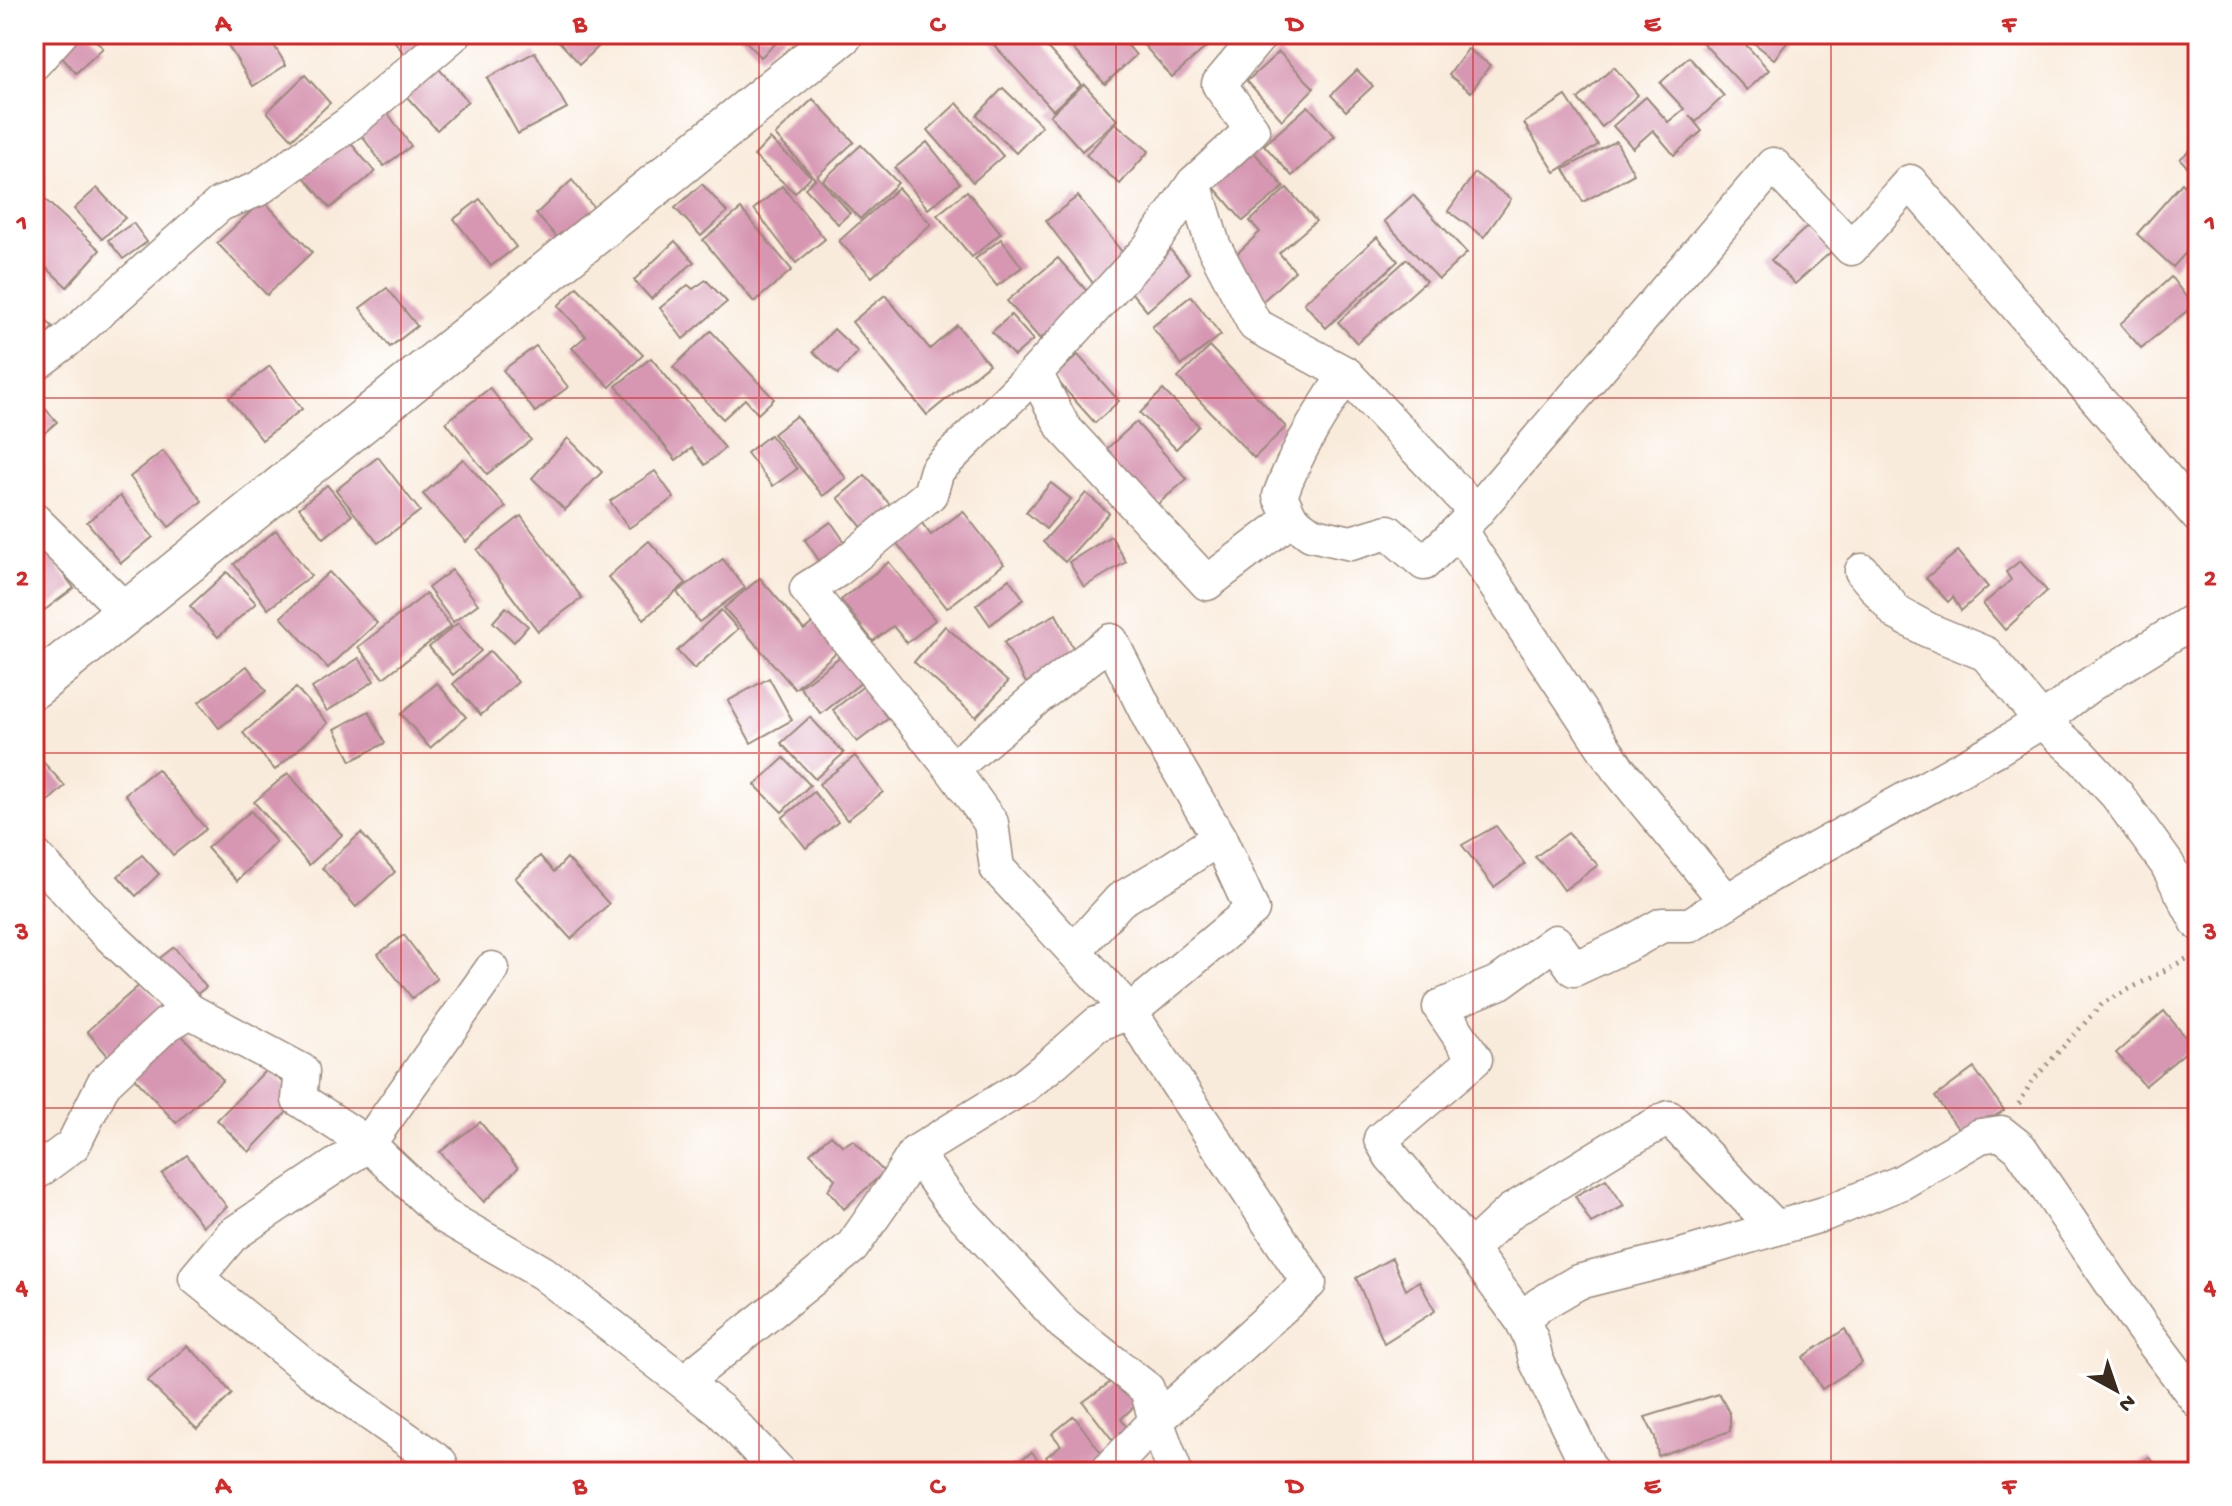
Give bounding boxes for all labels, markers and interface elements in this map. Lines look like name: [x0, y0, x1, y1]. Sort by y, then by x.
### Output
text: A: [214, 11, 232, 42]
text: B: [572, 11, 588, 42]
text: C: [930, 11, 947, 42]
text: D: [1285, 11, 1305, 42]
text: E: [1644, 11, 1662, 42]
text: F: [2001, 11, 2017, 42]
text: 1: [16, 210, 27, 241]
text: 1: [2204, 210, 2215, 241]
text: 2: [16, 565, 29, 596]
text: 2: [2204, 565, 2217, 596]
text: 3: [14, 919, 29, 950]
text: 3: [2202, 919, 2217, 950]
text: 4: [15, 1274, 29, 1305]
text: 4: [2203, 1274, 2217, 1305]
north arrow: [2076, 1350, 2156, 1430]
text: N: [2112, 1388, 2140, 1417]
text: A: [214, 1473, 232, 1504]
text: B: [572, 1473, 588, 1504]
text: C: [930, 1473, 947, 1504]
text: D: [1285, 1473, 1305, 1504]
text: E: [1644, 1473, 1662, 1504]
text: F: [2001, 1473, 2017, 1504]

